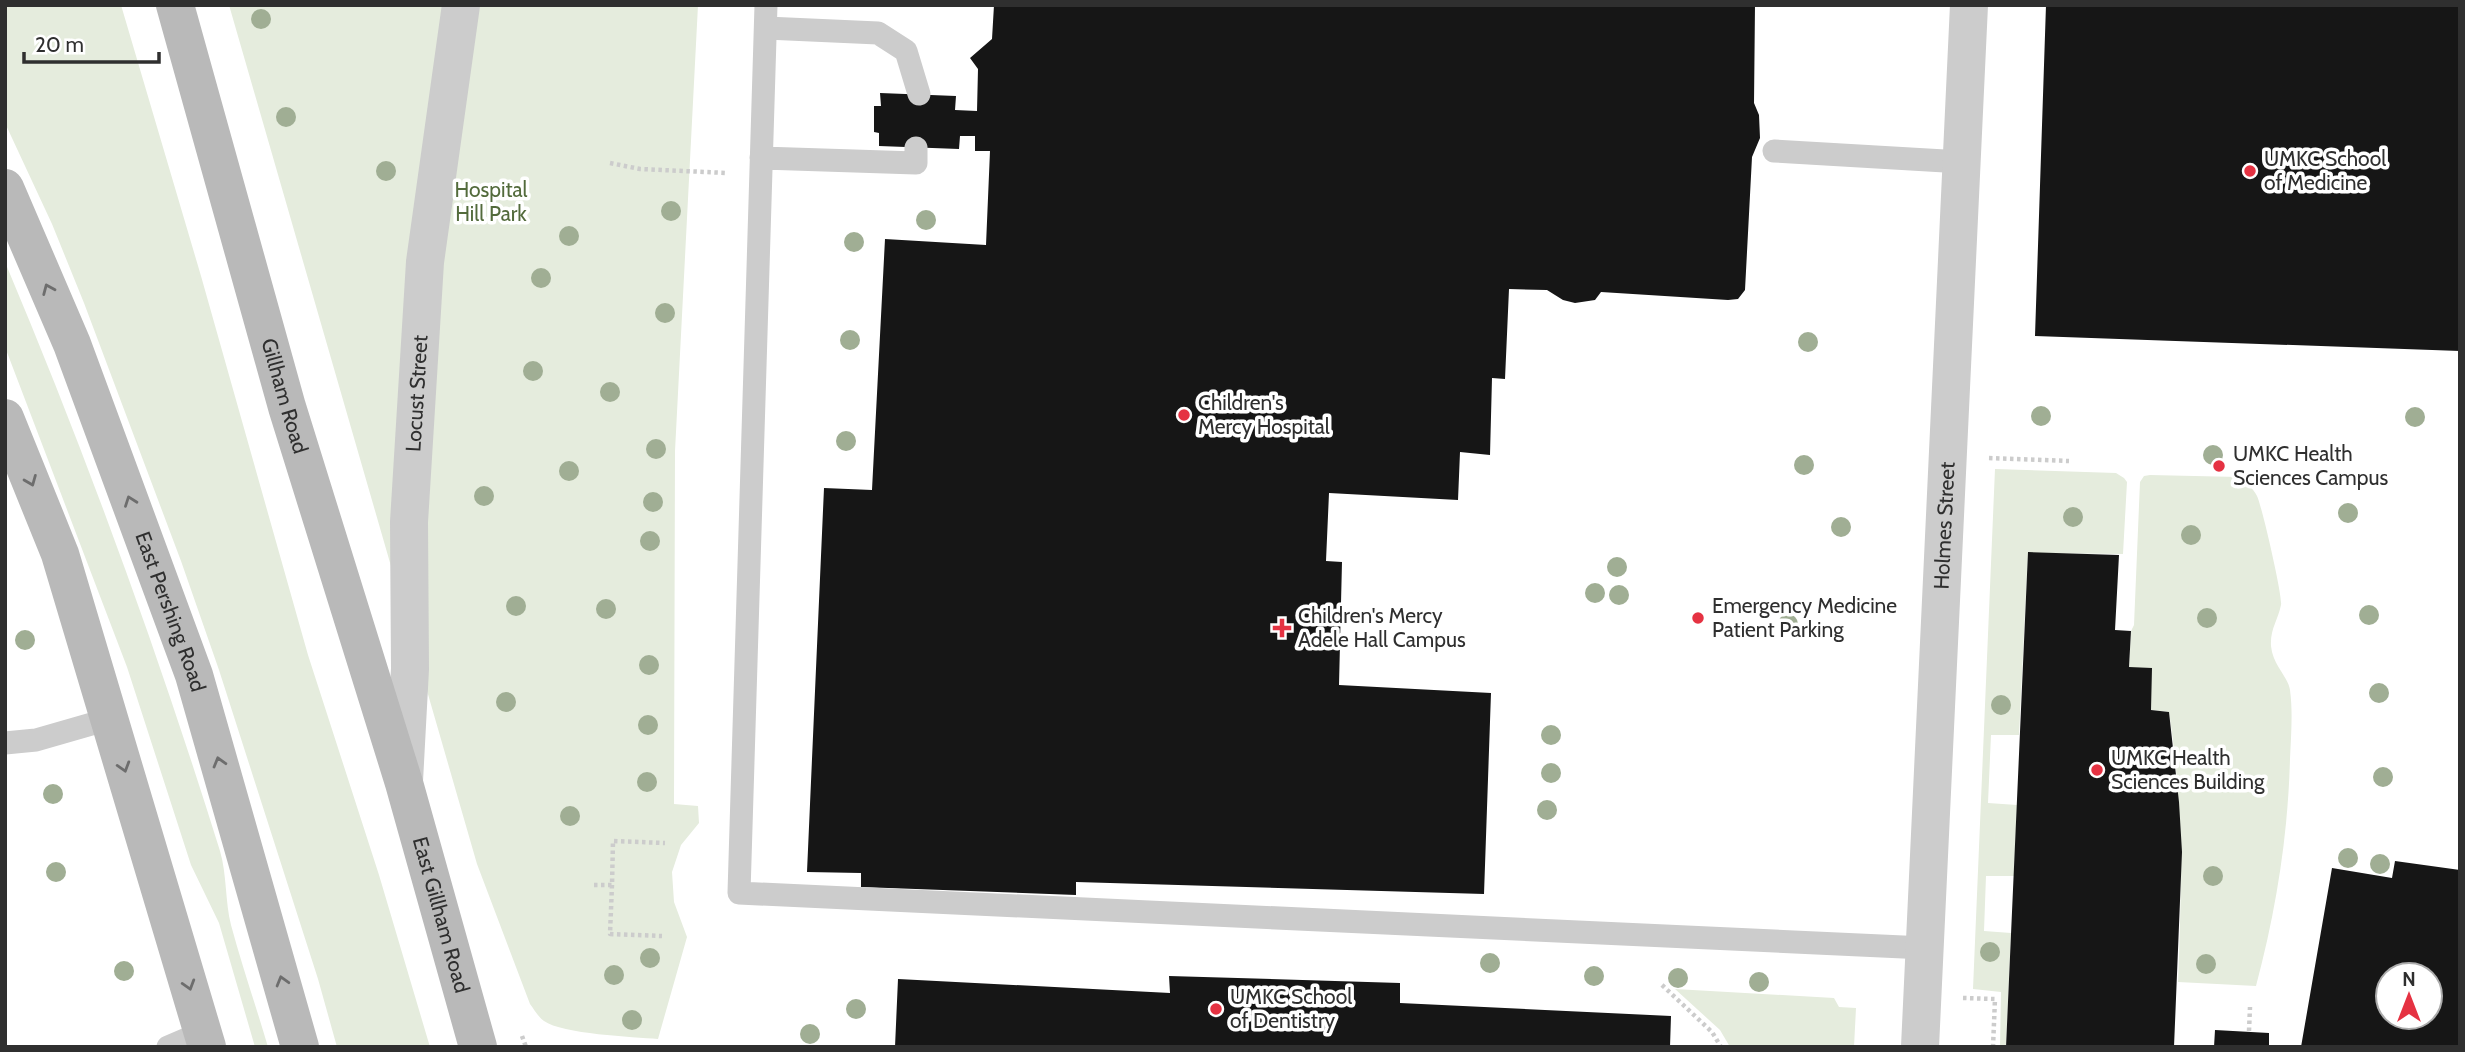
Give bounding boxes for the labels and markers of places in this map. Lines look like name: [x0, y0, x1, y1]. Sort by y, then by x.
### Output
place label: UMKC School of Medicine: [2264, 146, 2386, 195]
marker: UMKC School of Medicine: [2242, 163, 2258, 179]
place label: Children's Mercy Hospital: [1198, 390, 1330, 439]
marker: Children's Mercy Hospital: [1176, 407, 1192, 423]
place label: UMKC Health Sciences Campus: [2233, 441, 2388, 490]
marker: UMKC Health Sciences Campus: [2211, 458, 2227, 474]
place label: Emergency Medicine Patient Parking: [1712, 593, 1897, 642]
place label: Children's Mercy Adele Hall Campus: [1298, 603, 1466, 652]
marker: Emergency Medicine Patient Parking: [1690, 610, 1706, 626]
marker: Children's Mercy Adele Hall Campus: [1272, 618, 1292, 638]
place label: UMKC Health Sciences Building: [2111, 745, 2265, 794]
marker: UMKC Health Sciences Building: [2089, 762, 2105, 778]
place label: UMKC School of Dentistry: [1230, 984, 1352, 1033]
marker: UMKC School of Dentistry: [1208, 1001, 1224, 1017]

